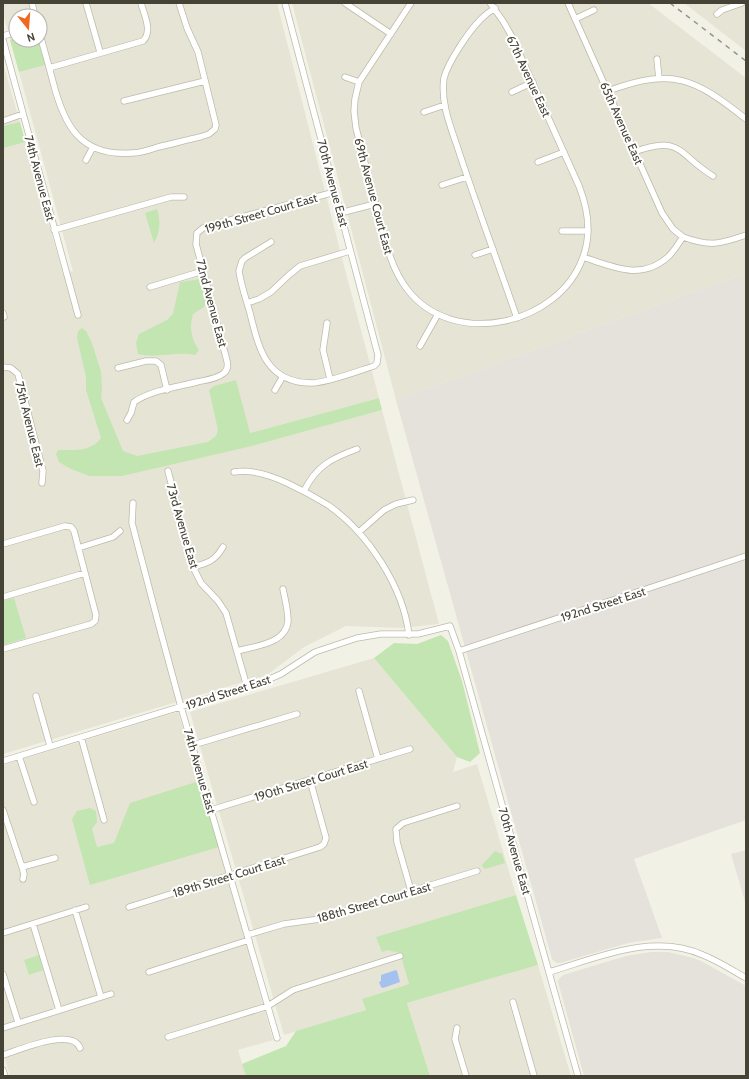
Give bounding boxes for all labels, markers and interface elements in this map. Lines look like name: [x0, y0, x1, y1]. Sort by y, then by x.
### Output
north arrow: [8, 8, 48, 48]
text: N: [25, 30, 37, 45]
street label: 67th Avenue East: [504, 33, 554, 119]
street label: 65th Avenue East: [597, 79, 647, 167]
street label: 74th Avenue East: [21, 134, 59, 222]
street label: 69th Avenue Court East: [351, 136, 397, 256]
street label: 70th Avenue East: [314, 138, 352, 228]
street label: 199th Street Court East: [203, 190, 319, 236]
street label: 72nd Avenue East: [193, 257, 231, 349]
street label: 75th Avenue East: [12, 380, 48, 468]
street label: 73rd Avenue East: [164, 482, 202, 570]
street label: 192nd Street East: [559, 583, 647, 625]
street label: 192nd Street East: [184, 671, 272, 713]
street label: 74th Avenue East: [181, 727, 219, 815]
street label: 190th Street Court East: [252, 756, 370, 804]
street label: 70th Avenue East: [495, 806, 535, 896]
street label: 189th Street Court East: [171, 852, 287, 900]
street label: 188th Street Court East: [316, 879, 432, 925]

